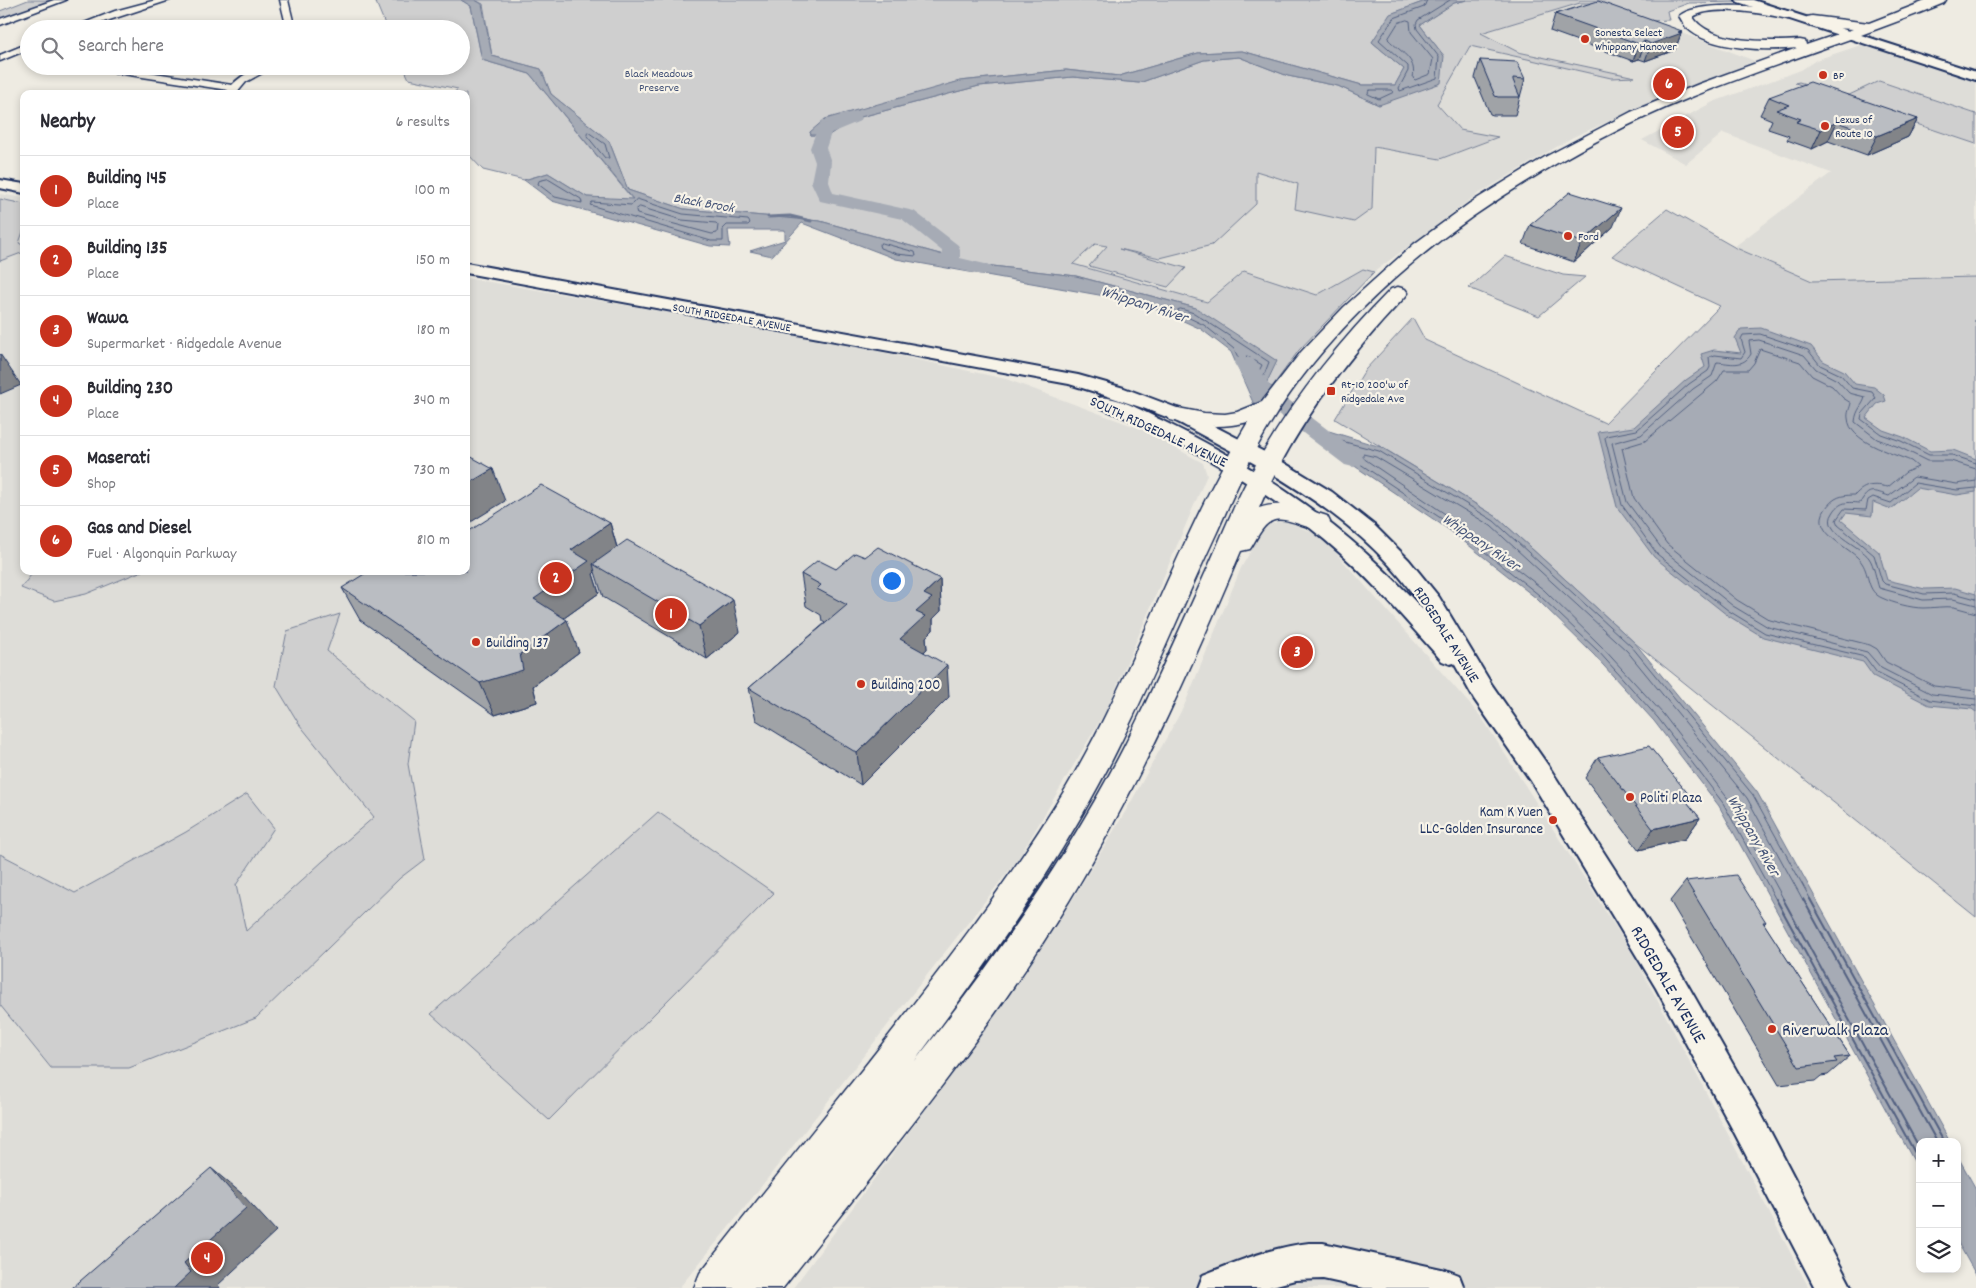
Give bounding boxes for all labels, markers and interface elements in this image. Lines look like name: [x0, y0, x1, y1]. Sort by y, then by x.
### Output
search box: [20, 20, 470, 75]
place label: Sonesta Select Whippany Hanover: [1595, 25, 1677, 56]
marker: Sonesta Select Whippany Hanover: [1579, 33, 1591, 45]
icon: search: [38, 34, 66, 62]
text: Search here: [78, 34, 164, 61]
pin: 6: [1653, 65, 1685, 103]
park label: Black Meadows Preserve: [625, 66, 693, 97]
place label: BP: [1833, 68, 1845, 85]
marker: BP: [1817, 69, 1829, 81]
text: Nearby: [40, 108, 95, 138]
text: 6 results: [395, 111, 450, 134]
place label: Lexus of Route 10: [1835, 112, 1873, 143]
pin: 5: [1662, 113, 1694, 151]
marker: Lexus of Route 10: [1819, 120, 1831, 132]
text: Building 145: [87, 166, 167, 193]
text: 1: [54, 179, 58, 202]
text: 100 m: [414, 179, 450, 202]
water label: Black Brook: [672, 189, 737, 219]
text: Place: [87, 193, 119, 216]
place label: Ford: [1578, 229, 1599, 246]
marker: Ford: [1562, 230, 1574, 242]
text: Building 135: [87, 236, 167, 263]
text: 2: [53, 249, 60, 272]
text: 150 m: [416, 249, 450, 272]
text: Place: [87, 263, 119, 286]
water label: Whippany River: [1098, 281, 1192, 331]
street label: SOUTH RIDGEDALE AVENUE: [671, 300, 793, 337]
text: Wawa: [87, 306, 128, 333]
text: 3: [52, 319, 60, 342]
text: 180 m: [417, 319, 450, 342]
text: Supermarket · Ridgedale Avenue: [87, 333, 282, 356]
text: Building 230: [87, 376, 173, 403]
place label: Rt-10 200'w of Ridgedale Ave: [1341, 377, 1409, 408]
marker: Rt-10 200'w of Ridgedale Ave: [1325, 385, 1337, 397]
text: 4: [53, 389, 59, 412]
text: 340 m: [413, 389, 450, 412]
street label: SOUTH RIDGEDALE AVENUE: [1086, 391, 1231, 474]
text: Place: [87, 403, 119, 426]
text: Maserati: [87, 446, 150, 473]
text: 5: [52, 459, 60, 482]
text: 730 m: [413, 459, 450, 482]
text: Shop: [87, 473, 116, 496]
water label: Whippany River: [1437, 508, 1526, 579]
text: Gas and Diesel: [87, 516, 191, 543]
text: 6: [52, 529, 60, 552]
text: 810 m: [417, 529, 450, 552]
text: Fuel · Algonquin Parkway: [87, 543, 237, 566]
pin: 2: [540, 559, 572, 597]
your location: [879, 568, 905, 594]
street label: RIDGEDALE AVENUE: [1407, 583, 1484, 688]
pin: 1: [655, 595, 687, 633]
place label: Building 137: [486, 633, 549, 655]
pin: 3: [1281, 633, 1313, 671]
marker: Building 137: [470, 636, 482, 648]
place label: Building 200: [871, 675, 941, 697]
marker: Building 200: [855, 678, 867, 690]
place label: Politi Plaza: [1640, 788, 1703, 810]
marker: Politi Plaza: [1624, 791, 1636, 803]
water label: Whippany River: [1720, 792, 1786, 883]
place label: Kam K Yuen LLC-Golden Insurance: [1420, 802, 1543, 841]
marker: Kam K Yuen LLC-Golden Insurance: [1547, 814, 1559, 826]
street label: RIDGEDALE AVENUE: [1623, 922, 1711, 1049]
place label: Riverwalk Plaza: [1782, 1019, 1889, 1044]
marker: Riverwalk Plaza: [1766, 1023, 1778, 1035]
map controls: [1916, 1138, 1961, 1273]
button: +: [1916, 1138, 1961, 1183]
button: −: [1916, 1183, 1961, 1228]
button: layers: [1916, 1228, 1961, 1273]
pin: 4: [191, 1239, 223, 1277]

